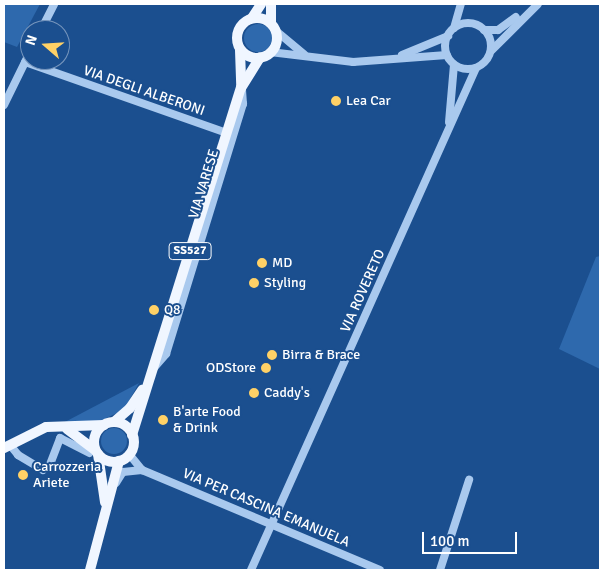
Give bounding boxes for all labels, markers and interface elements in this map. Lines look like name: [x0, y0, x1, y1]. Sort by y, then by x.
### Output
north arrow: [20, 20, 70, 70]
text: N: [22, 33, 41, 48]
street label: VIA DEGLI ALBERONI: [81, 62, 207, 120]
place label: Lea Car: [346, 93, 391, 109]
marker: Lea Car: [330, 95, 342, 107]
street label: VIA VARESE: [185, 147, 223, 221]
road number: SS527: [168, 242, 212, 260]
street label: VIA ROVERETO: [337, 247, 389, 335]
place label: MD: [272, 255, 292, 271]
marker: MD: [256, 257, 268, 269]
place label: Styling: [264, 275, 306, 291]
marker: Styling: [248, 277, 260, 289]
place label: Q8: [164, 302, 181, 318]
marker: Q8: [148, 304, 160, 316]
place label: Birra & Brace: [282, 347, 360, 363]
marker: Birra & Brace: [266, 349, 278, 361]
place label: ODStore: [206, 360, 256, 376]
marker: ODStore: [260, 362, 272, 374]
place label: Caddy's: [264, 385, 310, 401]
marker: Caddy's: [248, 387, 260, 399]
place label: B'arte Food & Drink: [173, 404, 241, 437]
marker: B'arte Food & Drink: [157, 414, 169, 426]
place label: Carrozzeria Ariete: [33, 459, 101, 492]
street label: VIA PER CASCINA EMANUELA: [180, 465, 352, 551]
marker: Carrozzeria Ariete: [17, 469, 29, 481]
scale bar: [424, 522, 519, 554]
text: 100 m: [430, 532, 470, 550]

